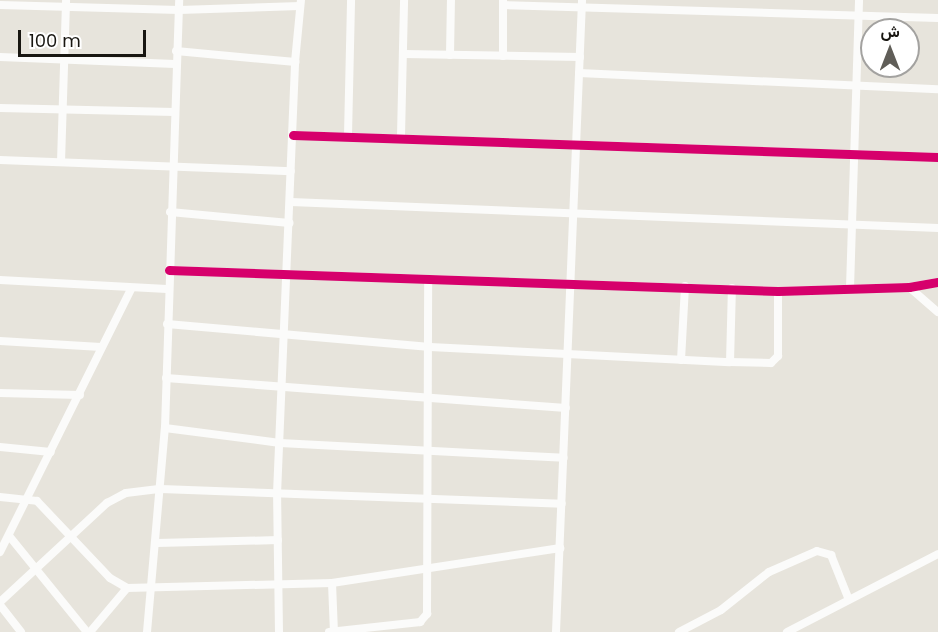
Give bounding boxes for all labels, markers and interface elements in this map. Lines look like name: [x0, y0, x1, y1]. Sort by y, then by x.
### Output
scale bar: [21, 18, 148, 56]
north arrow: [860, 18, 920, 78]
text: ش: [880, 20, 900, 43]
text: 100 m: [29, 28, 81, 53]

